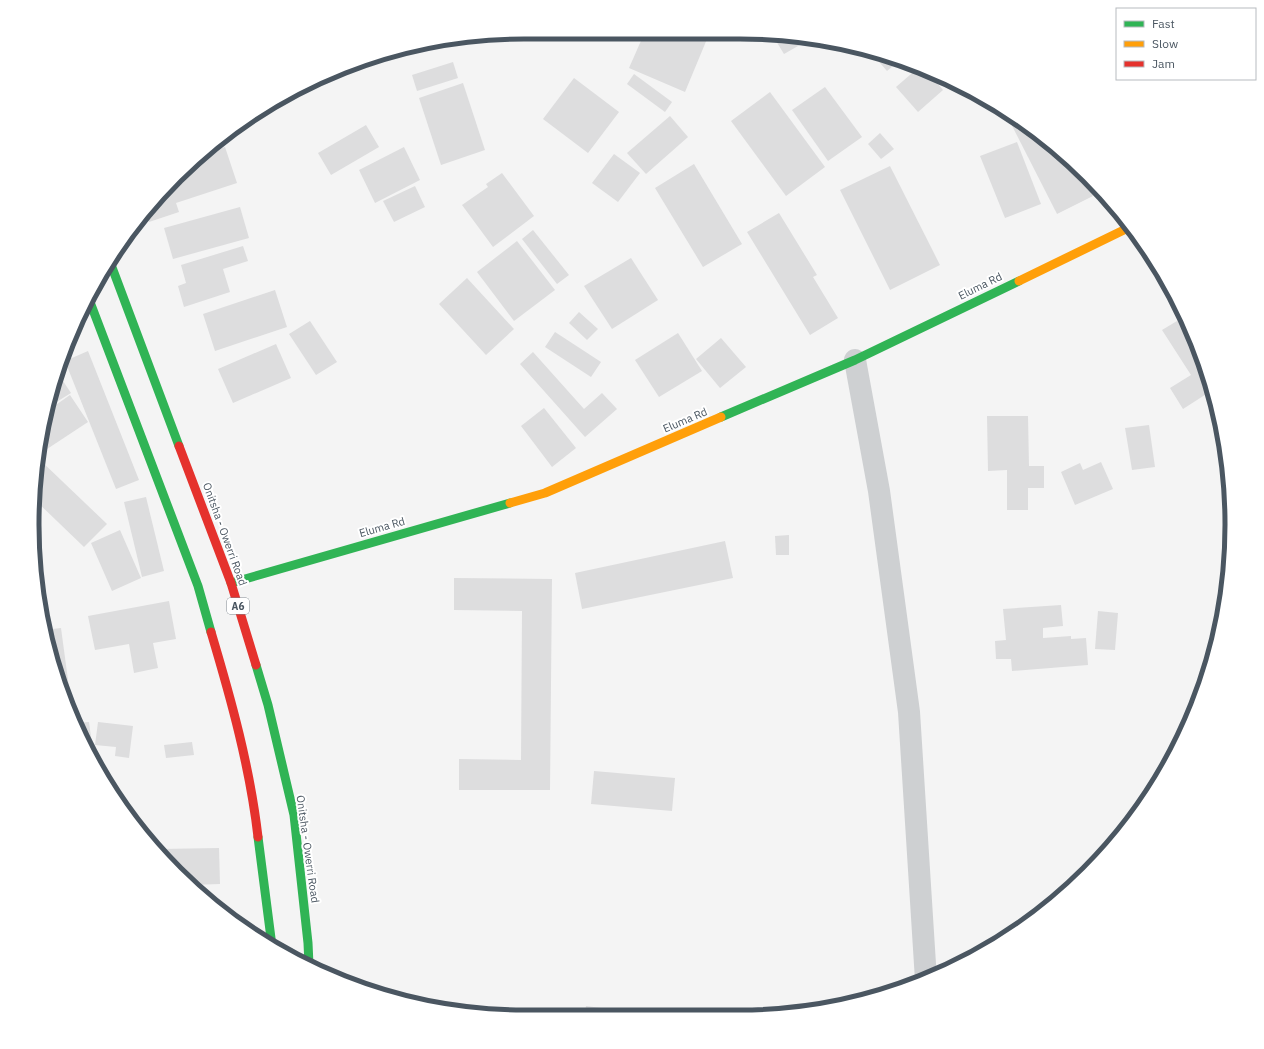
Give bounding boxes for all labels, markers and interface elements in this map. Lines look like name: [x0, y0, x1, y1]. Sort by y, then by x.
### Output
legend: [1116, 8, 1256, 80]
text: Fast: [1152, 16, 1175, 31]
text: Slow: [1152, 36, 1178, 51]
text: Jam: [1152, 56, 1175, 71]
street label: Eluma Rd: [956, 269, 1004, 303]
street label: Eluma Rd: [661, 404, 709, 436]
street label: Onitsha - Owerri Road: [200, 481, 250, 587]
street label: Eluma Rd: [357, 514, 407, 540]
road number: A6: [227, 598, 249, 614]
street label: Onitsha - Owerri Road: [294, 794, 322, 904]

